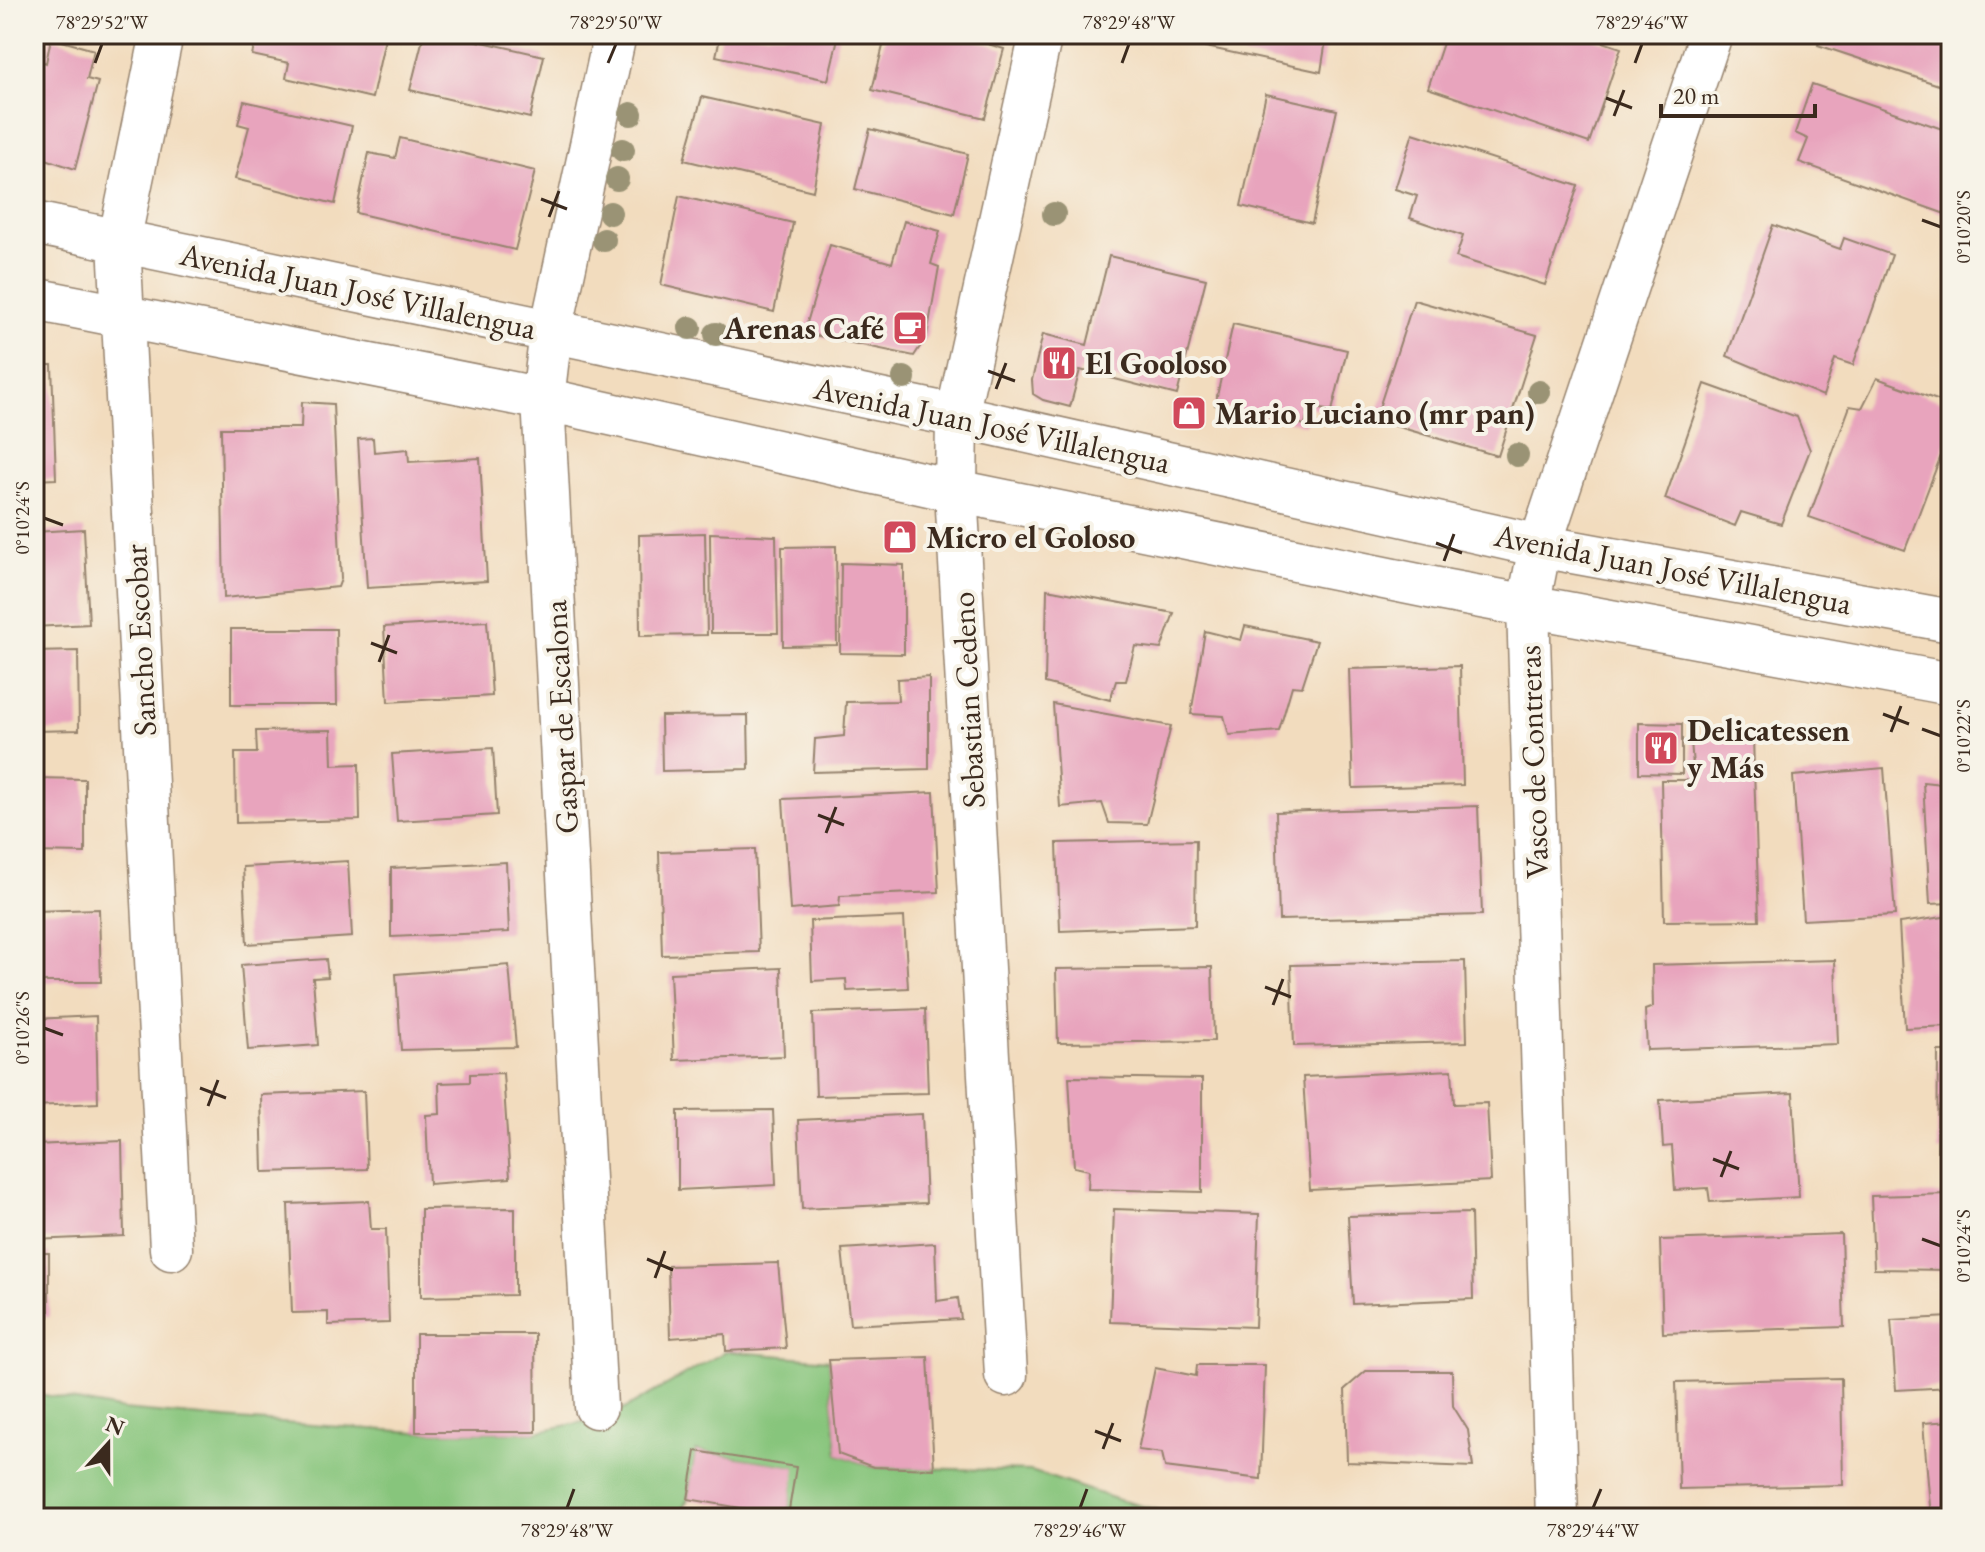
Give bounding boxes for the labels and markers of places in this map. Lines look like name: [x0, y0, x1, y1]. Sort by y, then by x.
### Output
place label: Arenas Café: [722, 307, 884, 349]
cafe icon: Arenas Café: [891, 309, 929, 347]
place label: El Gooloso: [1085, 342, 1227, 384]
restaurant icon: El Gooloso: [1040, 344, 1078, 382]
place label: Mario Luciano (mr pan): [1215, 392, 1535, 434]
shop icon: Mario Luciano (mr pan): [1170, 394, 1208, 432]
place label: Micro el Goloso: [926, 516, 1135, 558]
shop icon: Micro el Goloso: [881, 518, 919, 556]
place label: Delicatessen y Más: [1687, 709, 1850, 788]
restaurant icon: Delicatessen y Más: [1642, 729, 1680, 767]

